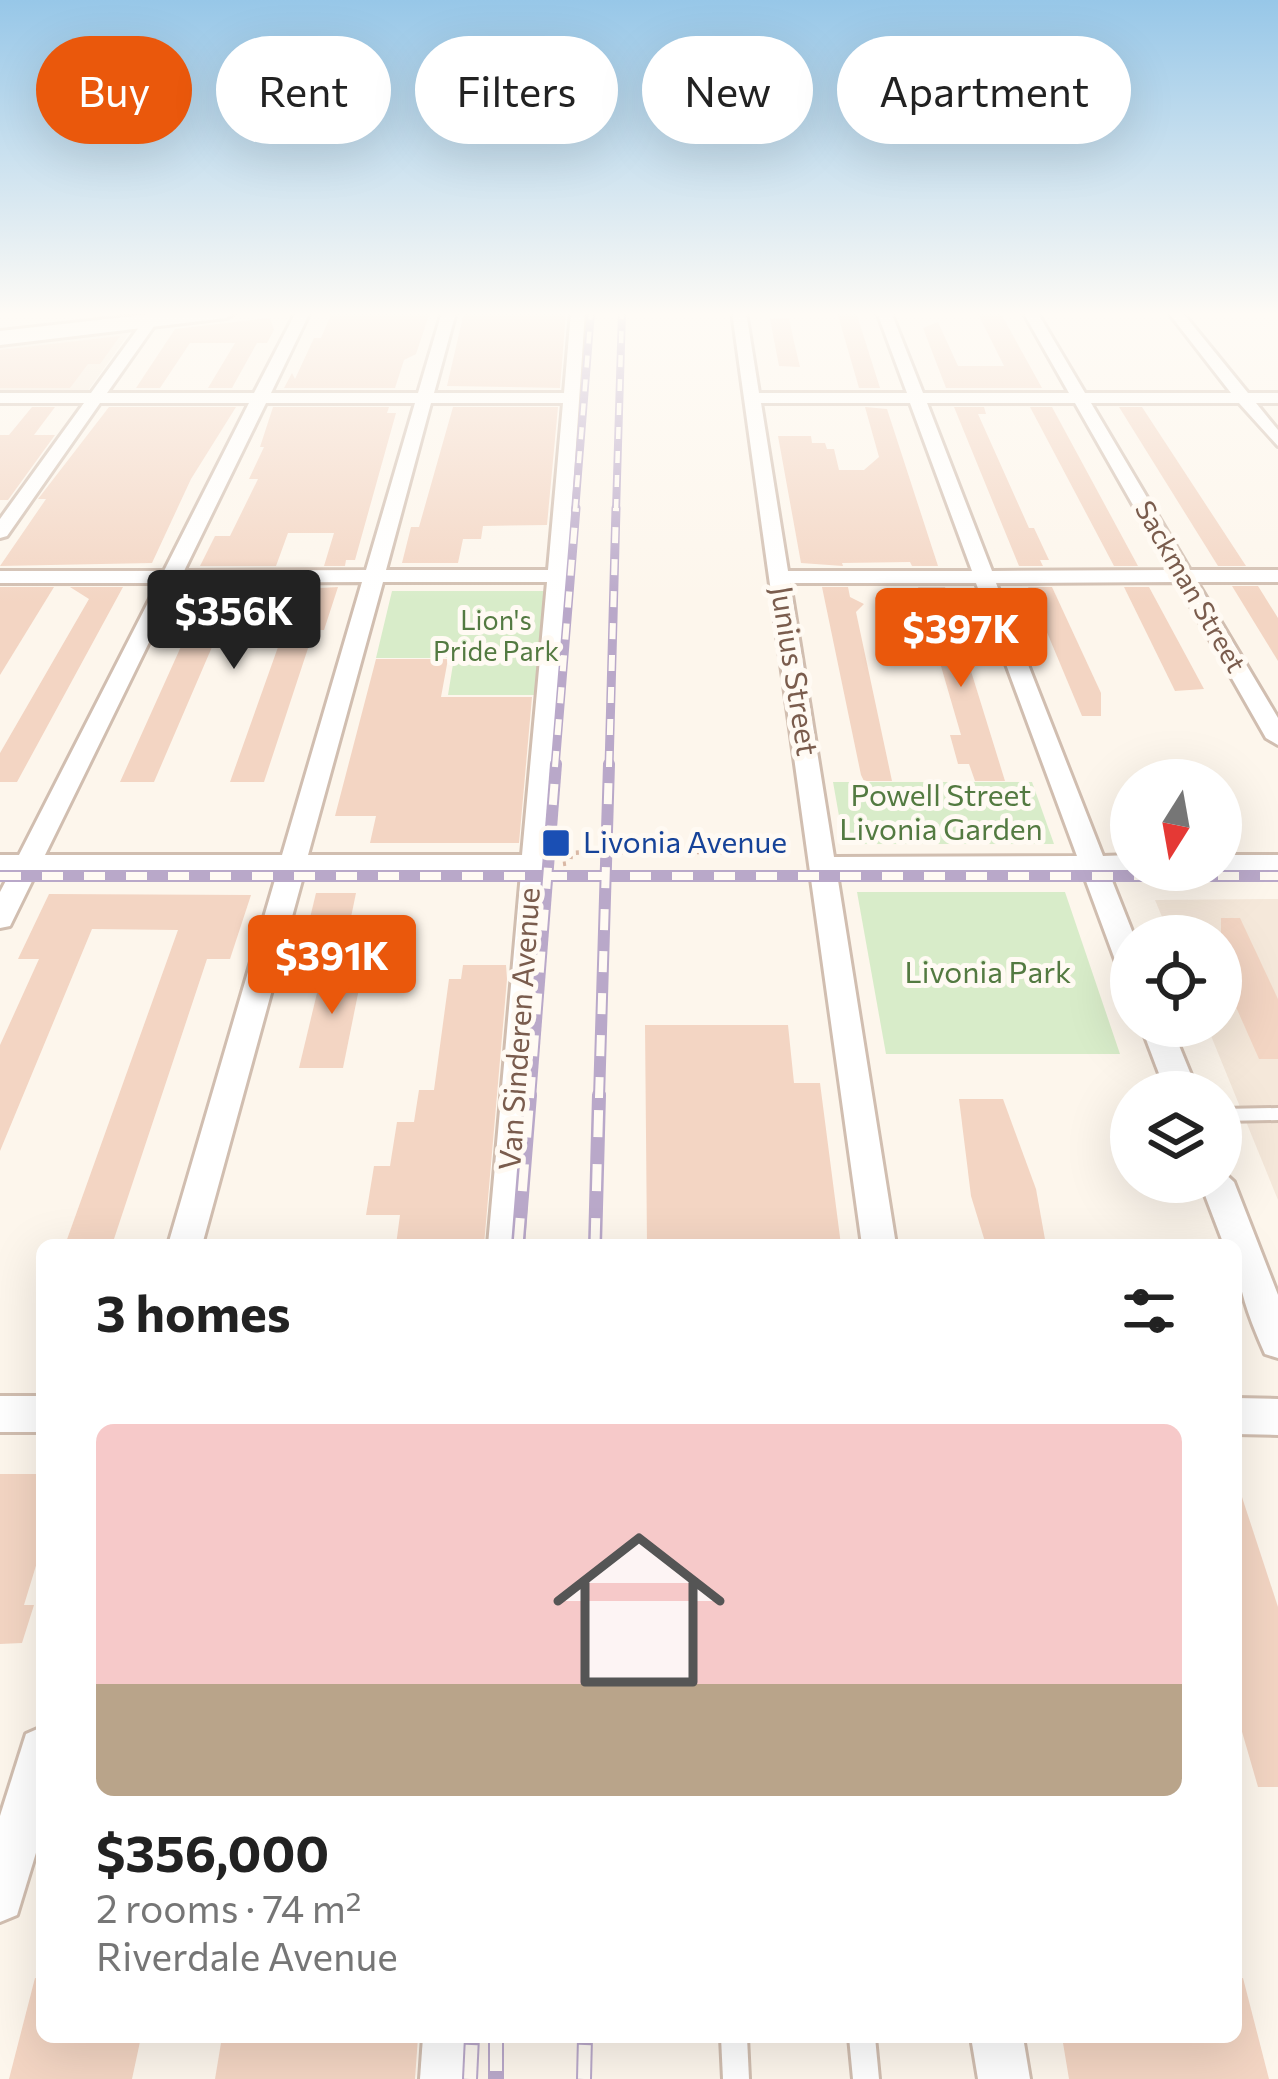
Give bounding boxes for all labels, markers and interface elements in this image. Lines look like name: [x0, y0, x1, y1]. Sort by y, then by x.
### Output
chip: Buy: [36, 36, 192, 144]
chip: Rent: [216, 36, 391, 144]
chip: Filters: [415, 36, 618, 144]
chip: New: [642, 36, 813, 144]
chip: Apartment: [837, 36, 1131, 144]
street label: Sackman Street: [1129, 495, 1254, 678]
pin: $356K: [150, 570, 318, 672]
street label: Junius Street: [765, 583, 828, 758]
text: $356K: [174, 585, 294, 633]
pin: $397K: [877, 588, 1045, 690]
park label: Lion's Pride Park: [433, 603, 559, 667]
text: $397K: [902, 603, 1020, 651]
north arrow: [1110, 759, 1242, 891]
map controls: [1110, 759, 1242, 1203]
park label: Powell Street Livonia Garden: [839, 775, 1043, 846]
place label: Livonia Avenue: [583, 822, 787, 859]
marker: Livonia Avenue: [540, 827, 572, 859]
street label: Van Sinderen Avenue: [489, 886, 546, 1172]
pin: $391K: [248, 915, 416, 1017]
button: locate: [1110, 915, 1242, 1047]
text: $391K: [275, 930, 389, 978]
park label: Livonia Park: [905, 952, 1071, 989]
button: layers: [1110, 1071, 1242, 1203]
icon: filters: [1116, 1278, 1182, 1344]
text: 3 homes: [96, 1280, 291, 1343]
icon: home: [531, 1502, 747, 1718]
text: $356,000: [96, 1820, 329, 1883]
text: 2 rooms · 74 m²: [96, 1883, 361, 1931]
text: Riverdale Avenue: [96, 1931, 398, 1979]

